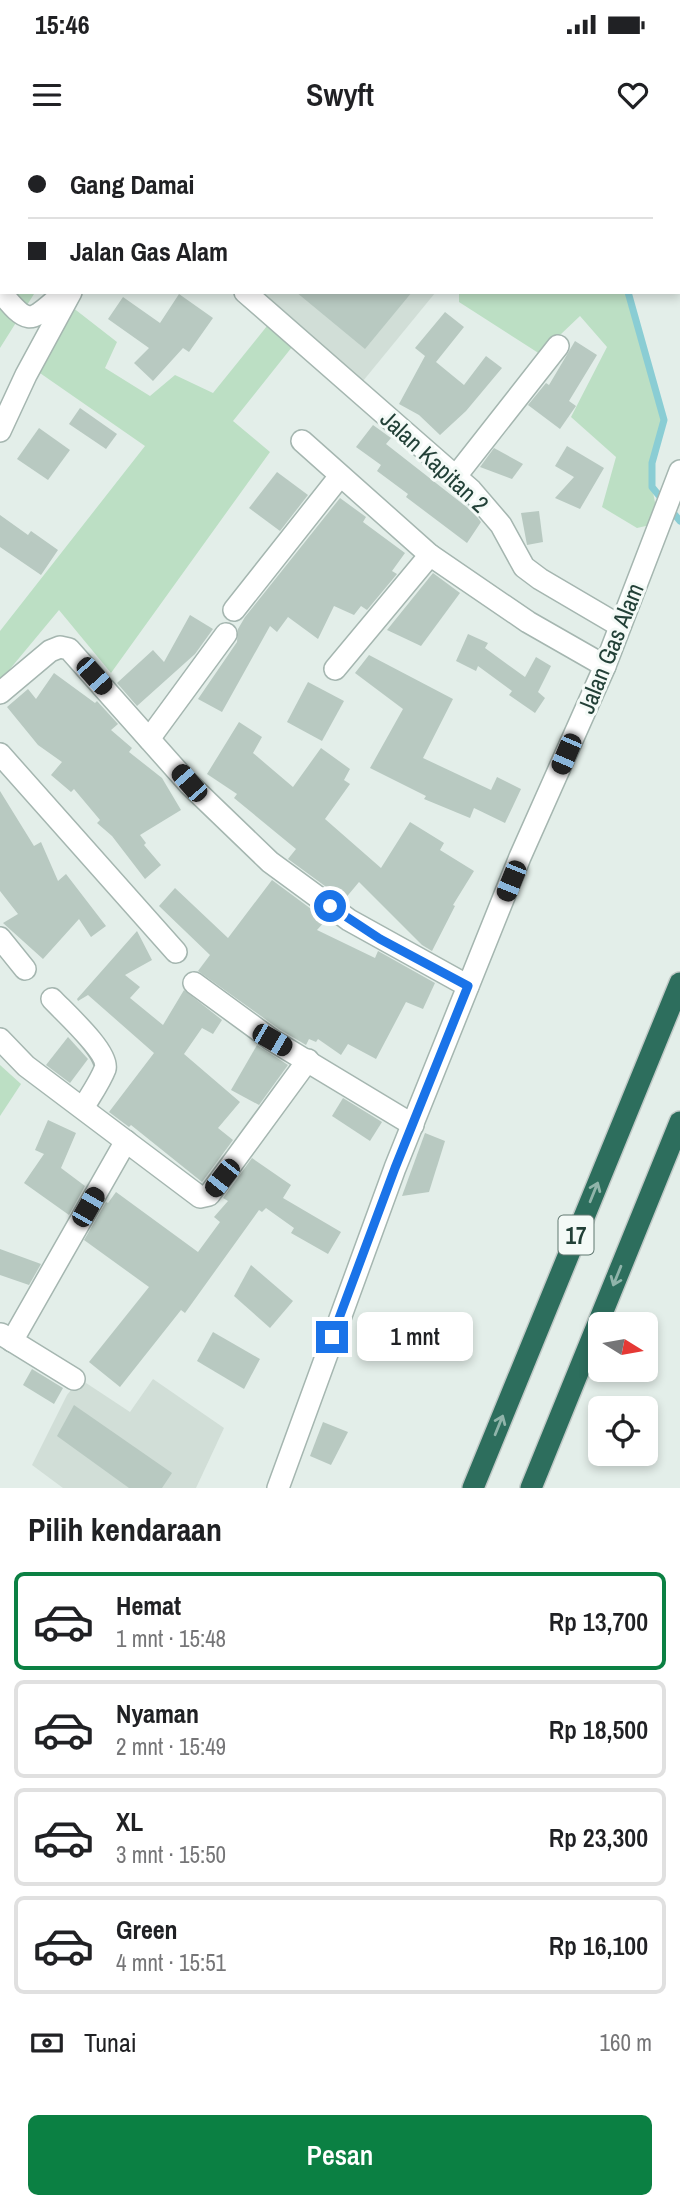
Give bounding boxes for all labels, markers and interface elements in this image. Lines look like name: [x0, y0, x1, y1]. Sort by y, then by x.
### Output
text: 15:46: [35, 7, 90, 42]
text: Swyft: [306, 73, 374, 116]
icon: menu: [28, 76, 66, 114]
icon: heart: [614, 76, 652, 114]
text: Gang Damai: [70, 167, 194, 202]
text: Jalan Gas Alam: [70, 234, 228, 269]
street label: Jalan Kapitan 2: [374, 403, 496, 519]
street label: Jalan Gas Alam: [569, 578, 651, 718]
car: [73, 653, 116, 699]
car: [549, 731, 584, 777]
car: [168, 760, 211, 806]
car: [494, 858, 529, 904]
route start: [314, 890, 346, 922]
car: [249, 1020, 296, 1060]
car: [201, 1155, 244, 1201]
one-way arrow: [589, 1181, 602, 1203]
car: [69, 1184, 108, 1230]
road number: 17: [558, 1216, 594, 1254]
one-way arrow: [610, 1265, 623, 1286]
callout: 1 mnt: [356, 1312, 472, 1362]
north arrow: [588, 1312, 658, 1382]
map controls: [588, 1312, 658, 1466]
route end: [316, 1321, 348, 1353]
text: 1 mnt: [390, 1321, 440, 1352]
button: locate: [588, 1396, 658, 1466]
one-way arrow: [493, 1415, 506, 1436]
text: Pilih kendaraan: [28, 1508, 222, 1551]
text: Hemat: [116, 1588, 181, 1623]
icon: car: [32, 1590, 95, 1653]
text: Rp 13,700: [549, 1604, 648, 1639]
text: 1 mnt · 15:48: [116, 1623, 226, 1654]
text: Nyaman: [116, 1696, 199, 1731]
icon: car: [32, 1698, 95, 1761]
text: Rp 18,500: [549, 1712, 648, 1747]
text: 2 mnt · 15:49: [116, 1731, 226, 1762]
text: XL: [116, 1804, 143, 1839]
icon: car: [32, 1806, 95, 1869]
text: Rp 23,300: [549, 1820, 648, 1855]
text: 3 mnt · 15:50: [116, 1839, 226, 1870]
text: Green: [116, 1912, 178, 1947]
icon: car: [32, 1914, 95, 1977]
text: Rp 16,100: [549, 1928, 648, 1963]
text: 4 mnt · 15:51: [116, 1947, 226, 1978]
icon: cash: [28, 2024, 66, 2062]
text: Tunai: [84, 2025, 137, 2060]
text: 160 m: [600, 2027, 652, 2058]
button: Pesan: [28, 2115, 652, 2195]

